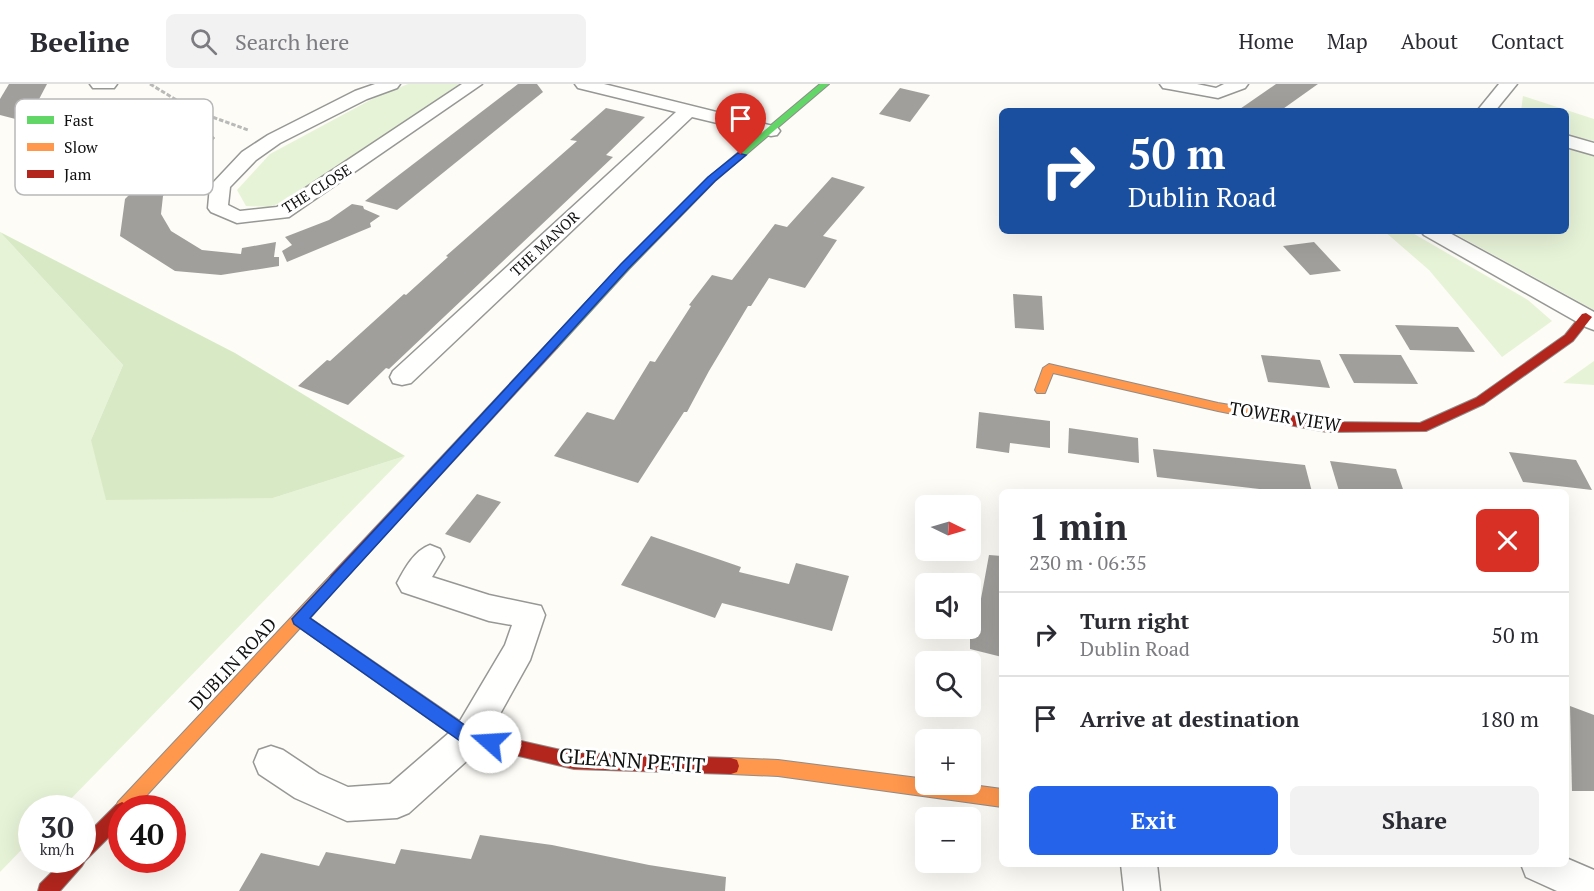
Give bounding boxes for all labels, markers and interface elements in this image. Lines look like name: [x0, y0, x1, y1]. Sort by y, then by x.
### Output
search box: [166, 14, 586, 68]
text: Beeline: [30, 23, 130, 60]
icon: search: [187, 25, 220, 58]
text: Search here: [235, 27, 349, 56]
text: Home: [1238, 27, 1294, 55]
text: Map: [1327, 27, 1368, 55]
text: About: [1401, 27, 1458, 55]
text: Contact: [1491, 27, 1564, 55]
pin: [715, 93, 766, 155]
legend: [15, 99, 213, 195]
icon: arrive: [724, 102, 757, 135]
text: Fast: [64, 109, 94, 131]
text: 50 m: [1128, 125, 1226, 181]
icon: right: [1029, 132, 1107, 210]
text: Slow: [64, 136, 98, 158]
street label: THE CLOSE: [278, 159, 355, 217]
text: Jam: [64, 163, 92, 185]
text: Dublin Road: [1128, 179, 1276, 215]
street label: THE MANOR: [506, 206, 583, 280]
street label: TOWER VIEW: [1228, 395, 1343, 437]
north arrow: [915, 495, 981, 561]
map controls: [915, 495, 981, 873]
text: 1 min: [1029, 503, 1127, 550]
button: close: [1476, 509, 1539, 572]
text: 230 m · 06:35: [1029, 549, 1147, 576]
button: sound: [915, 573, 981, 639]
text: Turn right: [1080, 606, 1189, 635]
street label: DUBLIN ROAD: [183, 612, 281, 715]
icon: right: [1029, 618, 1062, 651]
text: 50 m: [1491, 620, 1539, 649]
text: Dublin Road: [1080, 635, 1190, 662]
button: search: [915, 651, 981, 717]
icon: arrive: [1029, 702, 1062, 735]
text: Arrive at destination: [1080, 704, 1299, 733]
text: 180 m: [1479, 704, 1539, 733]
position arrow: [458, 710, 522, 774]
button: +: [915, 729, 981, 795]
street label: GLEANN PETIT: [558, 741, 706, 779]
button: Exit: [1029, 786, 1278, 855]
button: Share: [1290, 786, 1539, 855]
speed limit sign: 40: [108, 795, 186, 873]
text: 30: [40, 807, 74, 847]
button: −: [915, 807, 981, 873]
text: km/h: [40, 839, 74, 859]

